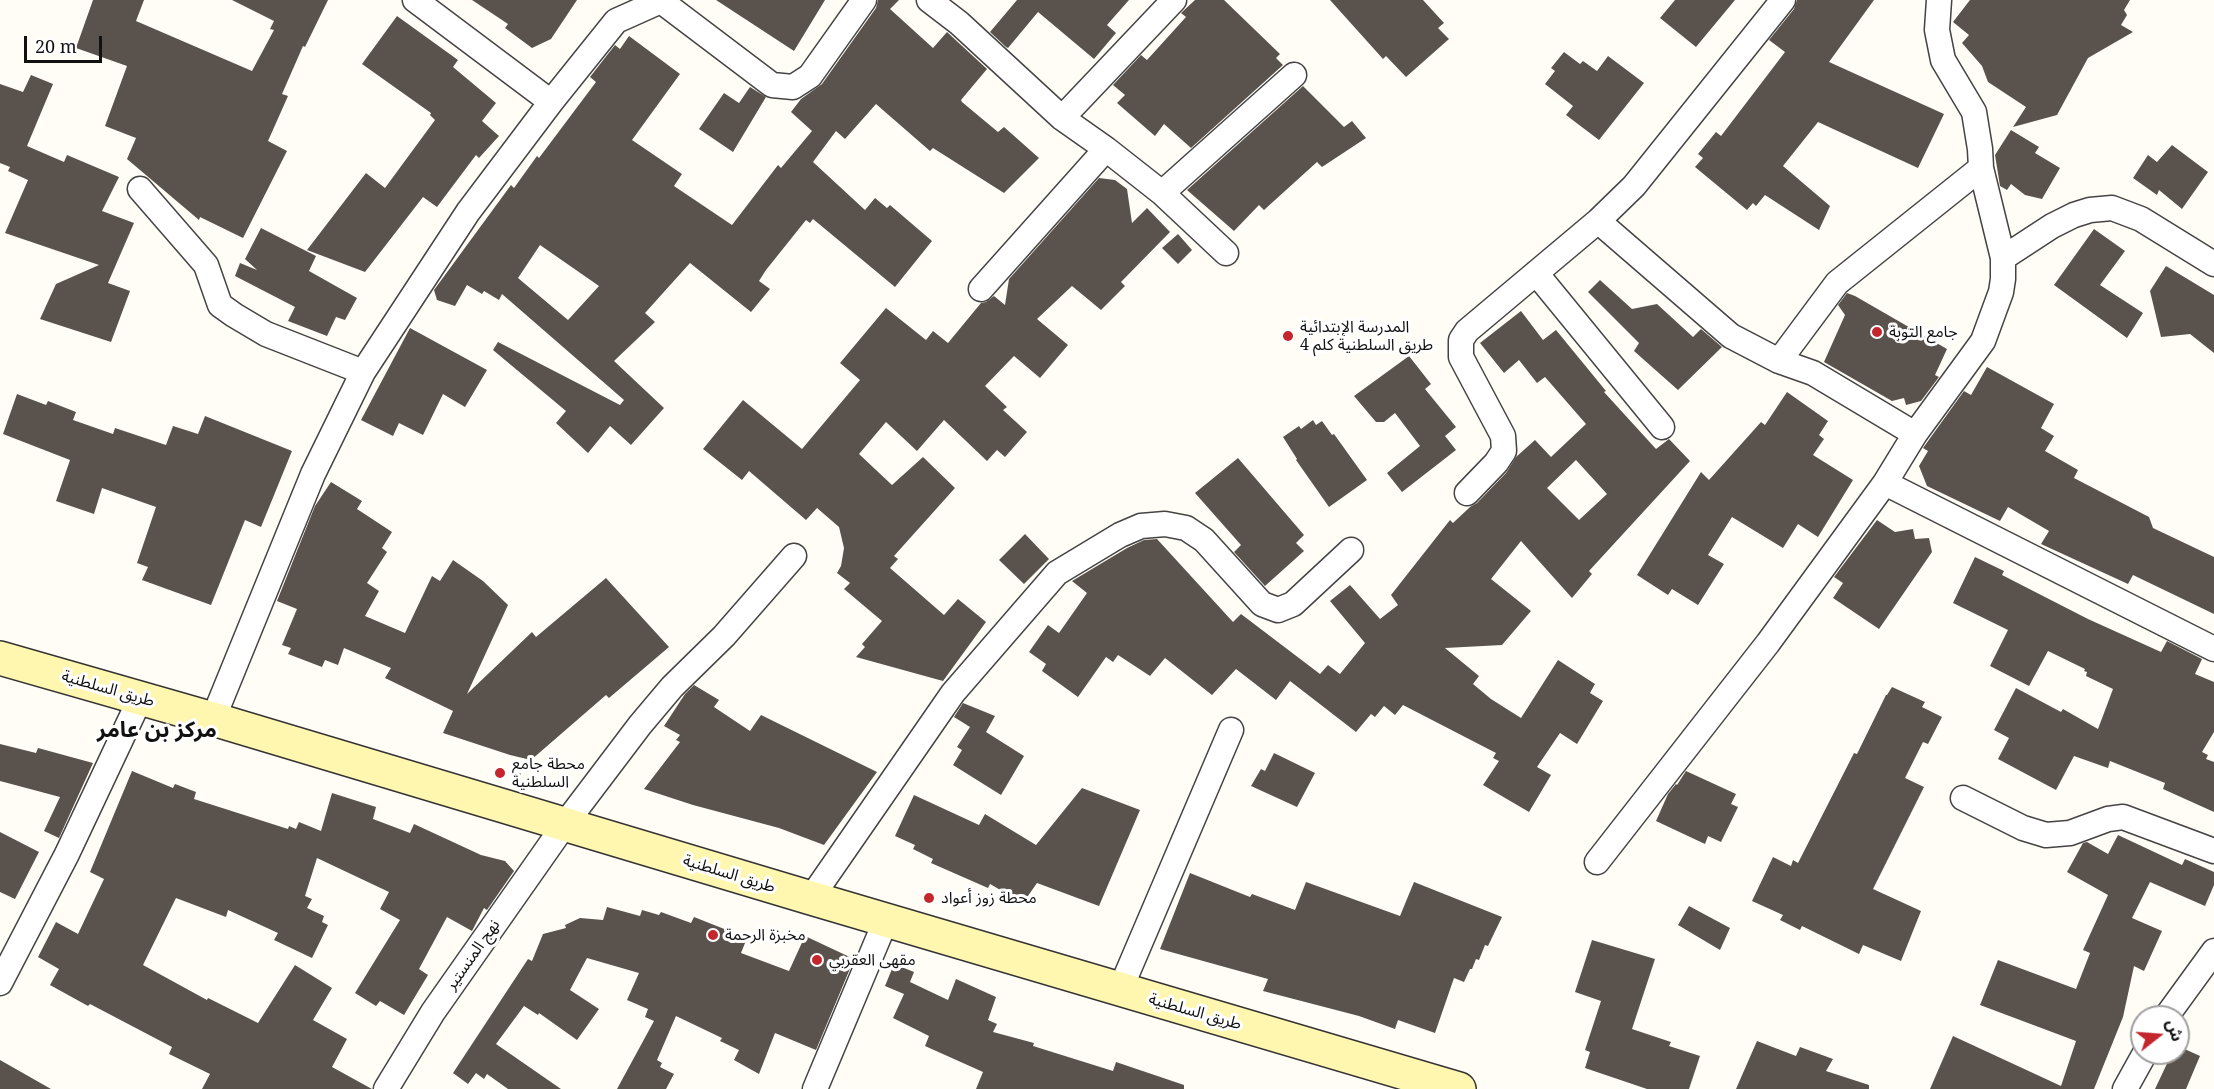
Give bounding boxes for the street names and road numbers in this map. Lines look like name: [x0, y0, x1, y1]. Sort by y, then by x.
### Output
street label: طريق السلطنية: [59, 667, 157, 711]
street label: طريق السلطنية: [681, 851, 777, 897]
street label: نهج المنستير: [442, 916, 504, 994]
street label: طريق السلطنية: [1146, 990, 1244, 1034]

